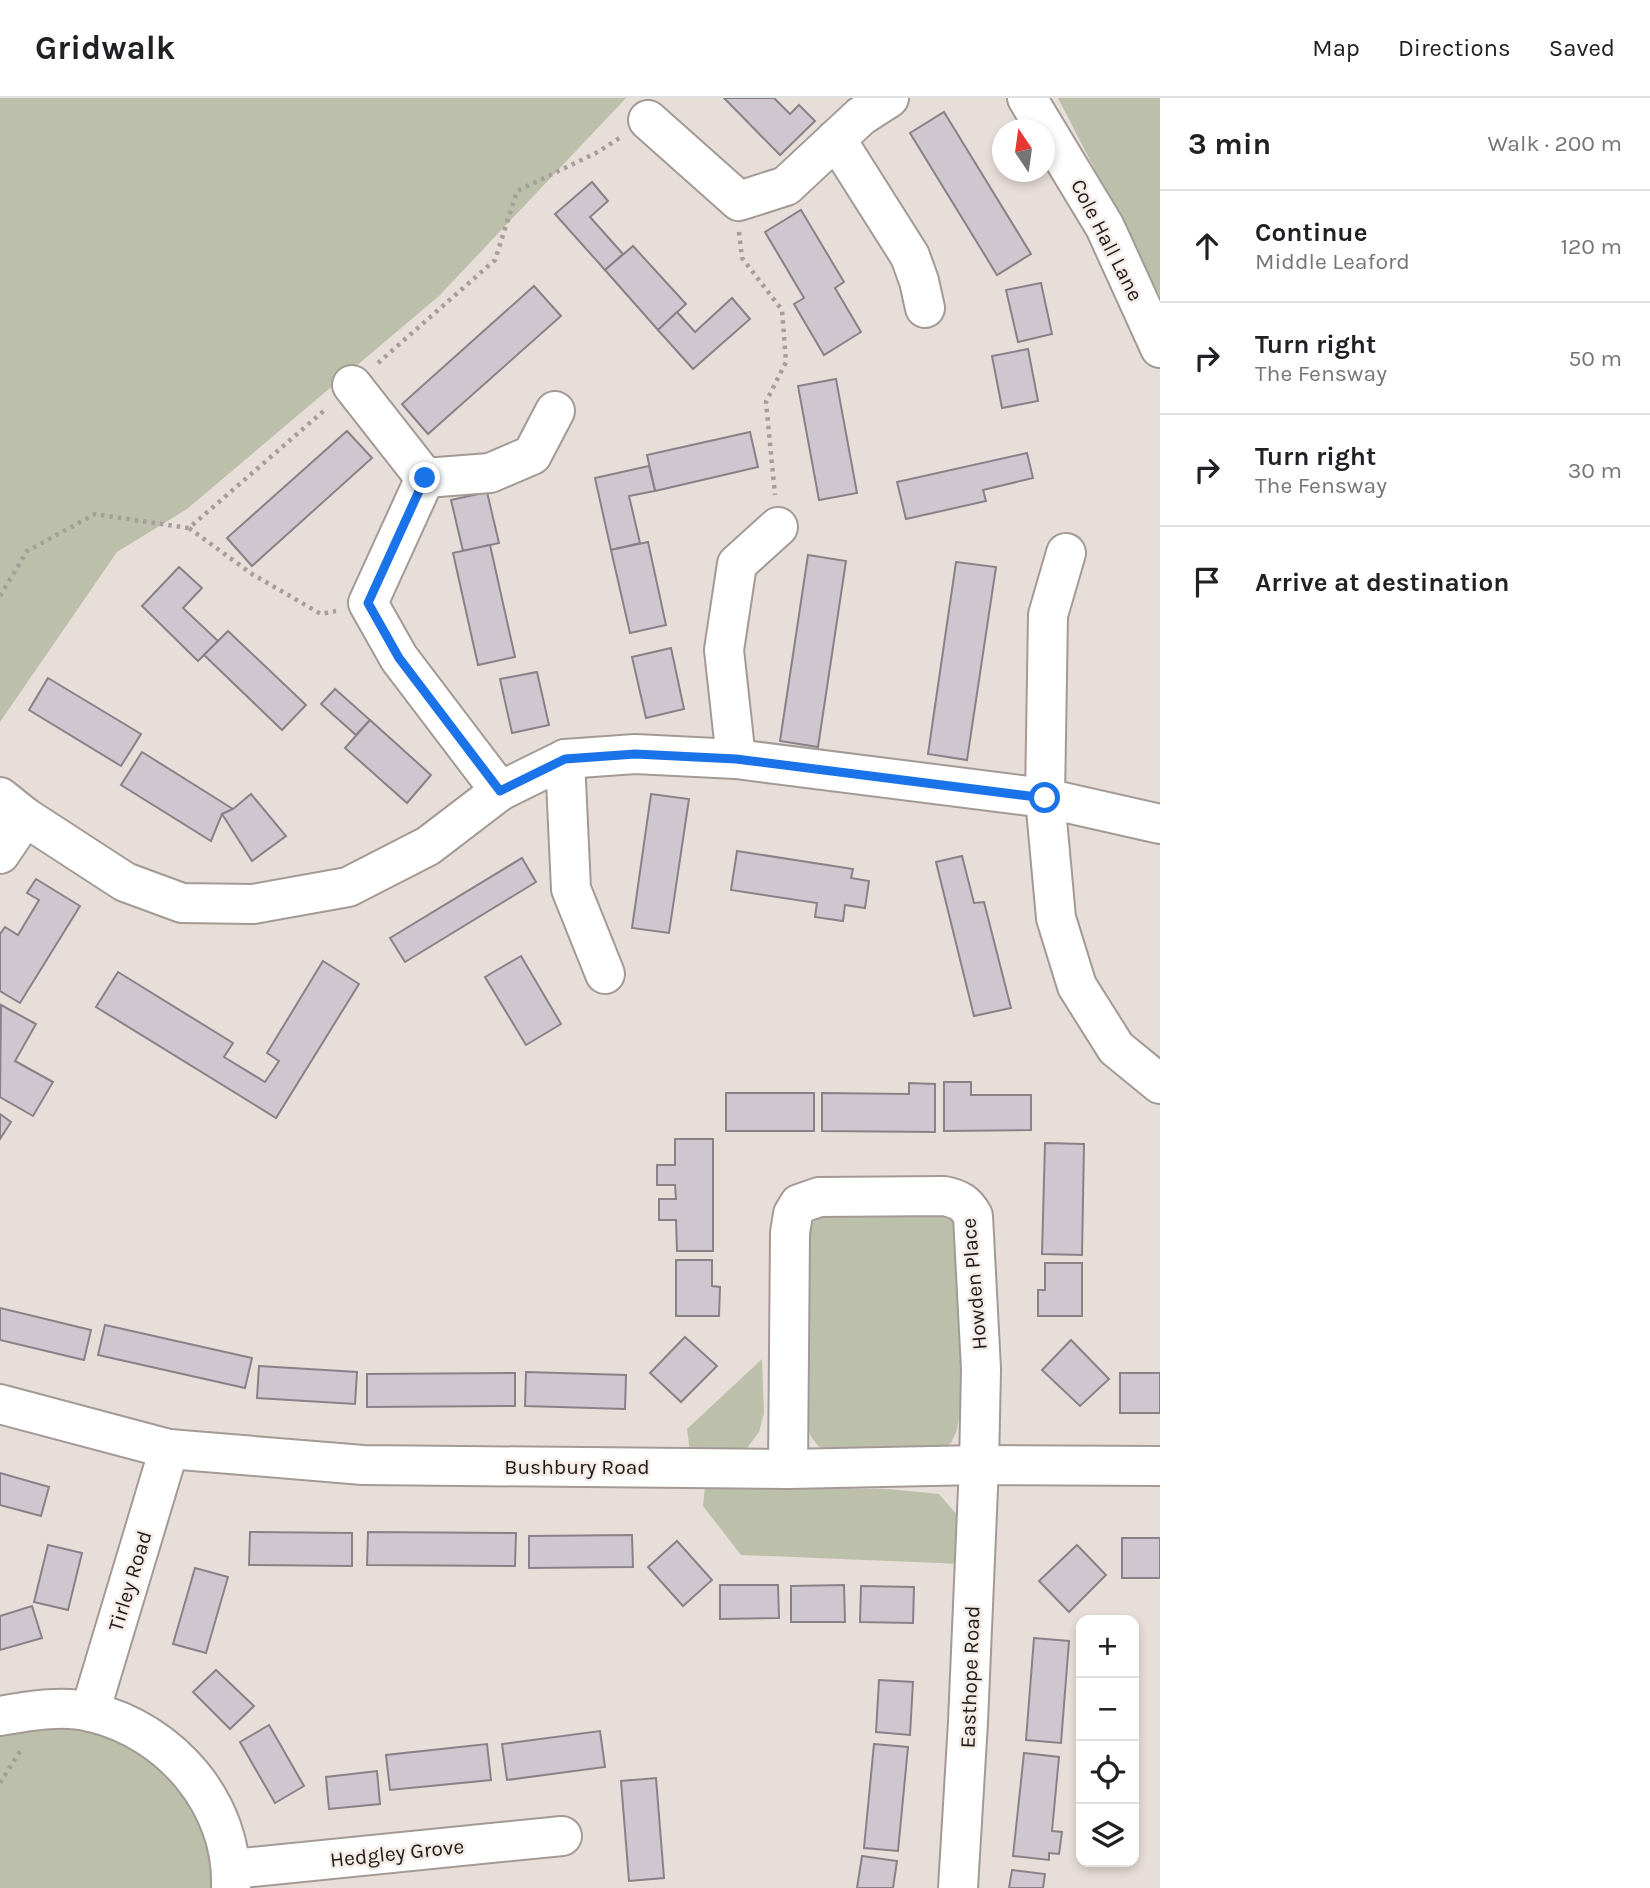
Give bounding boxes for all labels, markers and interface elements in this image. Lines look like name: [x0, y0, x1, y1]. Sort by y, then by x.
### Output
text: Gridwalk: [35, 29, 175, 67]
text: Map: [1312, 34, 1360, 62]
text: Directions: [1398, 34, 1511, 62]
text: Saved: [1549, 34, 1615, 62]
north arrow: [992, 119, 1055, 182]
text: 3 min: [1188, 126, 1271, 162]
text: Walk · 200 m: [1487, 130, 1622, 157]
street label: Cole Hall Lane: [1066, 175, 1148, 305]
text: Continue: [1255, 217, 1367, 248]
icon: ahead: [1188, 227, 1226, 265]
text: 120 m: [1560, 233, 1622, 260]
text: Middle Leaford: [1255, 248, 1410, 275]
text: Turn right: [1255, 329, 1376, 360]
icon: right: [1188, 339, 1226, 377]
text: 50 m: [1568, 345, 1622, 372]
text: The Fensway: [1255, 360, 1387, 387]
text: Turn right: [1255, 441, 1376, 472]
icon: right: [1188, 451, 1226, 489]
text: 30 m: [1568, 457, 1622, 484]
route end: [409, 462, 440, 493]
text: The Fensway: [1255, 472, 1387, 499]
icon: arrive: [1188, 563, 1226, 601]
text: Arrive at destination: [1255, 567, 1509, 598]
route start: [1029, 782, 1060, 813]
street label: Howden Place: [956, 1217, 992, 1351]
street label: Bushbury Road: [504, 1455, 650, 1479]
street label: Tirley Road: [103, 1528, 157, 1634]
street label: Easthope Road: [956, 1605, 984, 1749]
map controls: [1076, 1615, 1139, 1867]
button: +: [1076, 1615, 1139, 1678]
button: −: [1076, 1678, 1139, 1741]
button: locate: [1076, 1741, 1139, 1804]
button: layers: [1076, 1804, 1139, 1867]
street label: Hedgley Grove: [329, 1834, 465, 1872]

